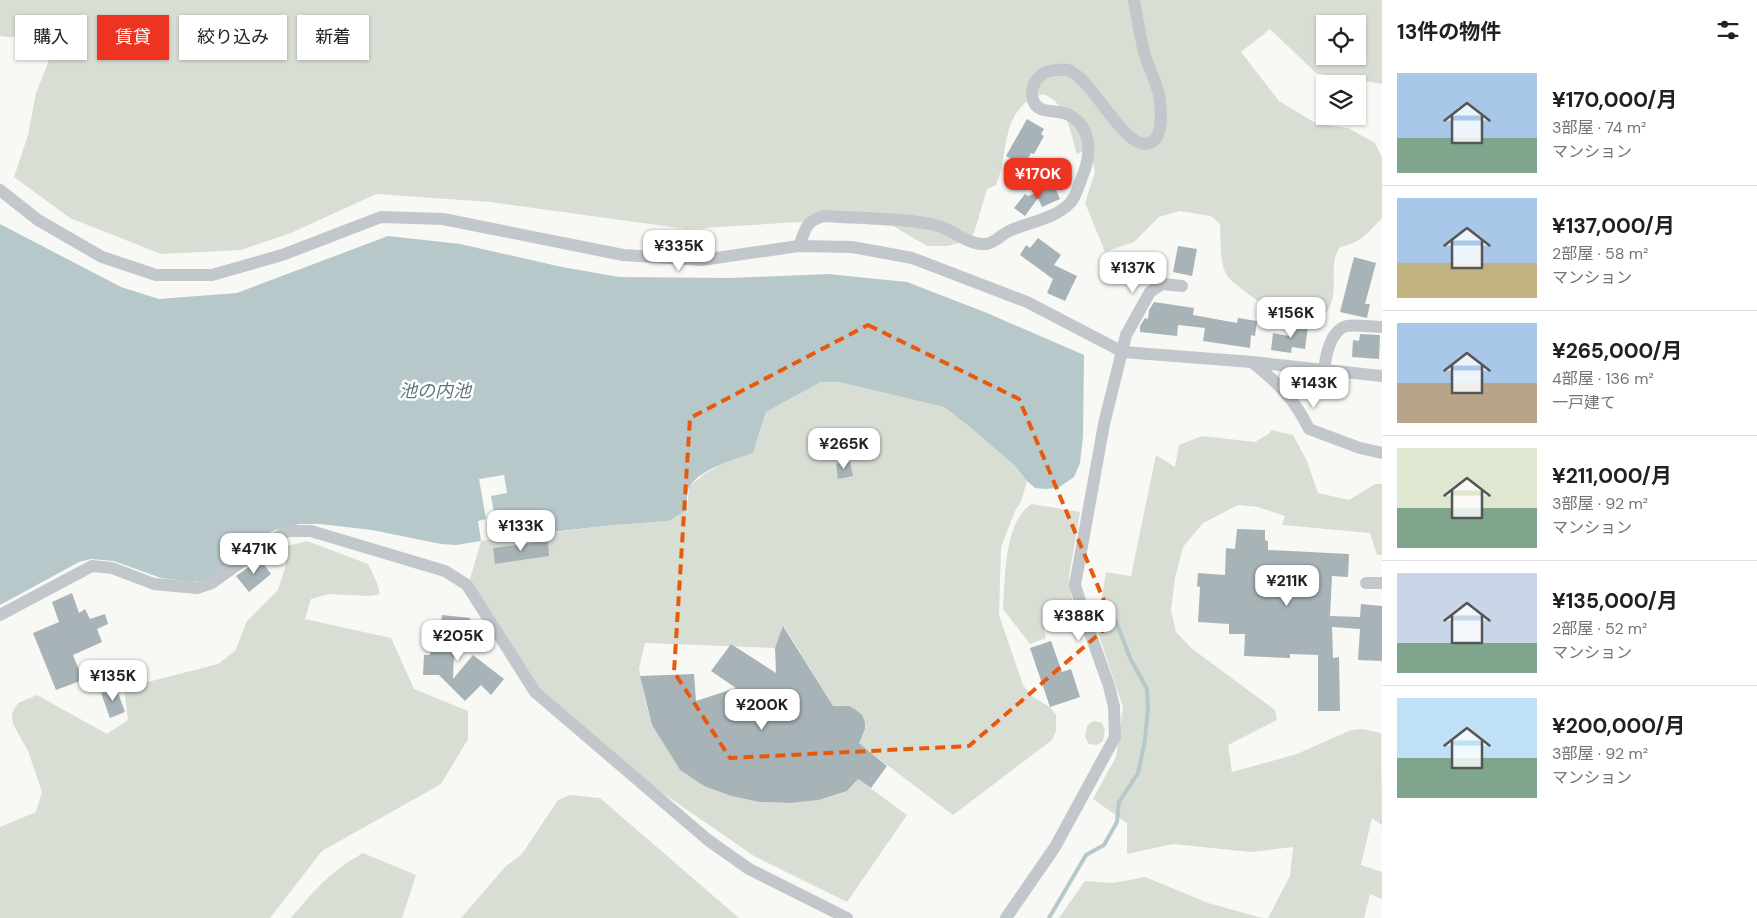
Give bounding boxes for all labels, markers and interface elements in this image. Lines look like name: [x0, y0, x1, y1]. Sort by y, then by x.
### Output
chip: 購入: [15, 15, 87, 60]
chip: 賃貸: [97, 15, 169, 60]
chip: 絞り込み: [179, 15, 287, 60]
chip: 新着: [297, 15, 369, 60]
map controls: [1316, 15, 1366, 125]
button: locate: [1316, 15, 1366, 65]
icon: filters: [1714, 16, 1742, 44]
text: 13件の物件: [1397, 18, 1501, 46]
button: layers: [1316, 75, 1366, 125]
text: ¥170,000/月: [1552, 86, 1677, 114]
icon: home: [1437, 93, 1497, 153]
text: 3部屋 · 74 m²: [1552, 117, 1646, 138]
text: マンション: [1552, 141, 1632, 162]
pin: ¥170K: [1003, 158, 1073, 200]
text: ¥170K: [1015, 163, 1061, 184]
text: ¥137,000/月: [1552, 212, 1675, 240]
icon: home: [1437, 218, 1497, 278]
pin: ¥335K: [644, 230, 714, 272]
text: ¥335K: [654, 235, 704, 256]
text: 2部屋 · 58 m²: [1552, 243, 1648, 264]
pin: ¥137K: [1098, 252, 1168, 294]
text: ¥137K: [1111, 257, 1155, 278]
text: マンション: [1552, 267, 1632, 288]
pin: ¥156K: [1256, 296, 1326, 339]
text: ¥156K: [1268, 302, 1314, 323]
text: ¥265,000/月: [1552, 337, 1682, 365]
icon: home: [1437, 343, 1497, 403]
pin: ¥143K: [1279, 366, 1349, 409]
text: 4部屋 · 136 m²: [1552, 368, 1654, 389]
text: ¥143K: [1291, 372, 1337, 393]
water label: 池の内池: [399, 379, 473, 403]
text: 一戸建て: [1552, 392, 1616, 413]
pin: ¥265K: [809, 428, 879, 470]
text: ¥265K: [819, 433, 869, 454]
text: ¥211,000/月: [1552, 462, 1672, 490]
icon: home: [1437, 468, 1497, 528]
text: 3部屋 · 92 m²: [1552, 493, 1648, 514]
pin: ¥133K: [486, 510, 556, 552]
text: ¥133K: [498, 515, 544, 536]
text: マンション: [1552, 517, 1632, 538]
pin: ¥471K: [219, 532, 289, 575]
text: ¥471K: [231, 538, 277, 559]
pin: ¥211K: [1252, 564, 1322, 607]
text: ¥211K: [1266, 570, 1308, 591]
text: ¥135,000/月: [1552, 587, 1678, 615]
icon: home: [1437, 593, 1497, 653]
pin: ¥388K: [1044, 600, 1114, 642]
text: ¥388K: [1054, 605, 1104, 626]
text: 2部屋 · 52 m²: [1552, 618, 1647, 639]
pin: ¥205K: [423, 620, 493, 662]
text: ¥205K: [432, 625, 484, 646]
text: マンション: [1552, 642, 1632, 663]
pin: ¥135K: [78, 660, 148, 702]
text: ¥135K: [90, 665, 136, 686]
pin: ¥200K: [727, 688, 797, 731]
text: ¥200K: [736, 694, 788, 715]
text: ¥200,000/月: [1552, 712, 1685, 740]
icon: home: [1437, 718, 1497, 778]
text: 3部屋 · 92 m²: [1552, 743, 1648, 764]
text: マンション: [1552, 767, 1632, 788]

